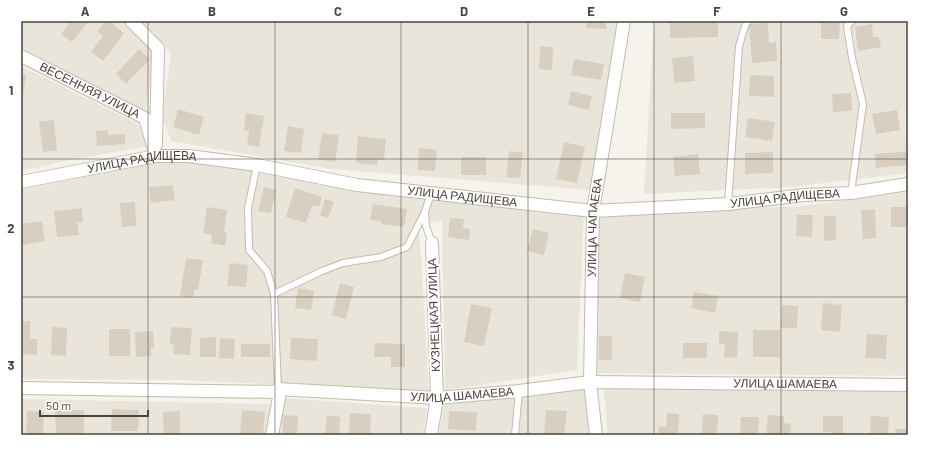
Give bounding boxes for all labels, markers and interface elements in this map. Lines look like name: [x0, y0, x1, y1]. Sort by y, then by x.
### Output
text: A: [81, 3, 90, 19]
text: B: [208, 3, 216, 19]
text: C: [334, 3, 342, 19]
text: D: [460, 3, 468, 19]
text: E: [587, 3, 595, 19]
text: F: [713, 3, 721, 19]
text: G: [840, 3, 848, 19]
street label: ВЕСЕННЯЯ УЛИЦА: [38, 59, 143, 121]
text: 1: [9, 82, 13, 98]
street label: УЛИЦА РАДИЩЕВА: [86, 148, 198, 175]
street label: УЛИЦА ЧАПАЕВА: [584, 177, 604, 277]
street label: УЛИЦА РАДИЩЕВА: [407, 183, 518, 209]
street label: УЛИЦА РАДИЩЕВА: [729, 185, 840, 210]
text: 2: [7, 220, 15, 236]
street label: КУЗНЕЦКАЯ УЛИЦА: [424, 258, 443, 372]
text: 3: [7, 357, 15, 373]
street label: УЛИЦА ШАМАЕВА: [733, 375, 837, 391]
street label: УЛИЦА ШАМАЕВА: [410, 383, 514, 405]
scale bar: [40, 392, 148, 418]
text: 50 m: [46, 398, 71, 412]

